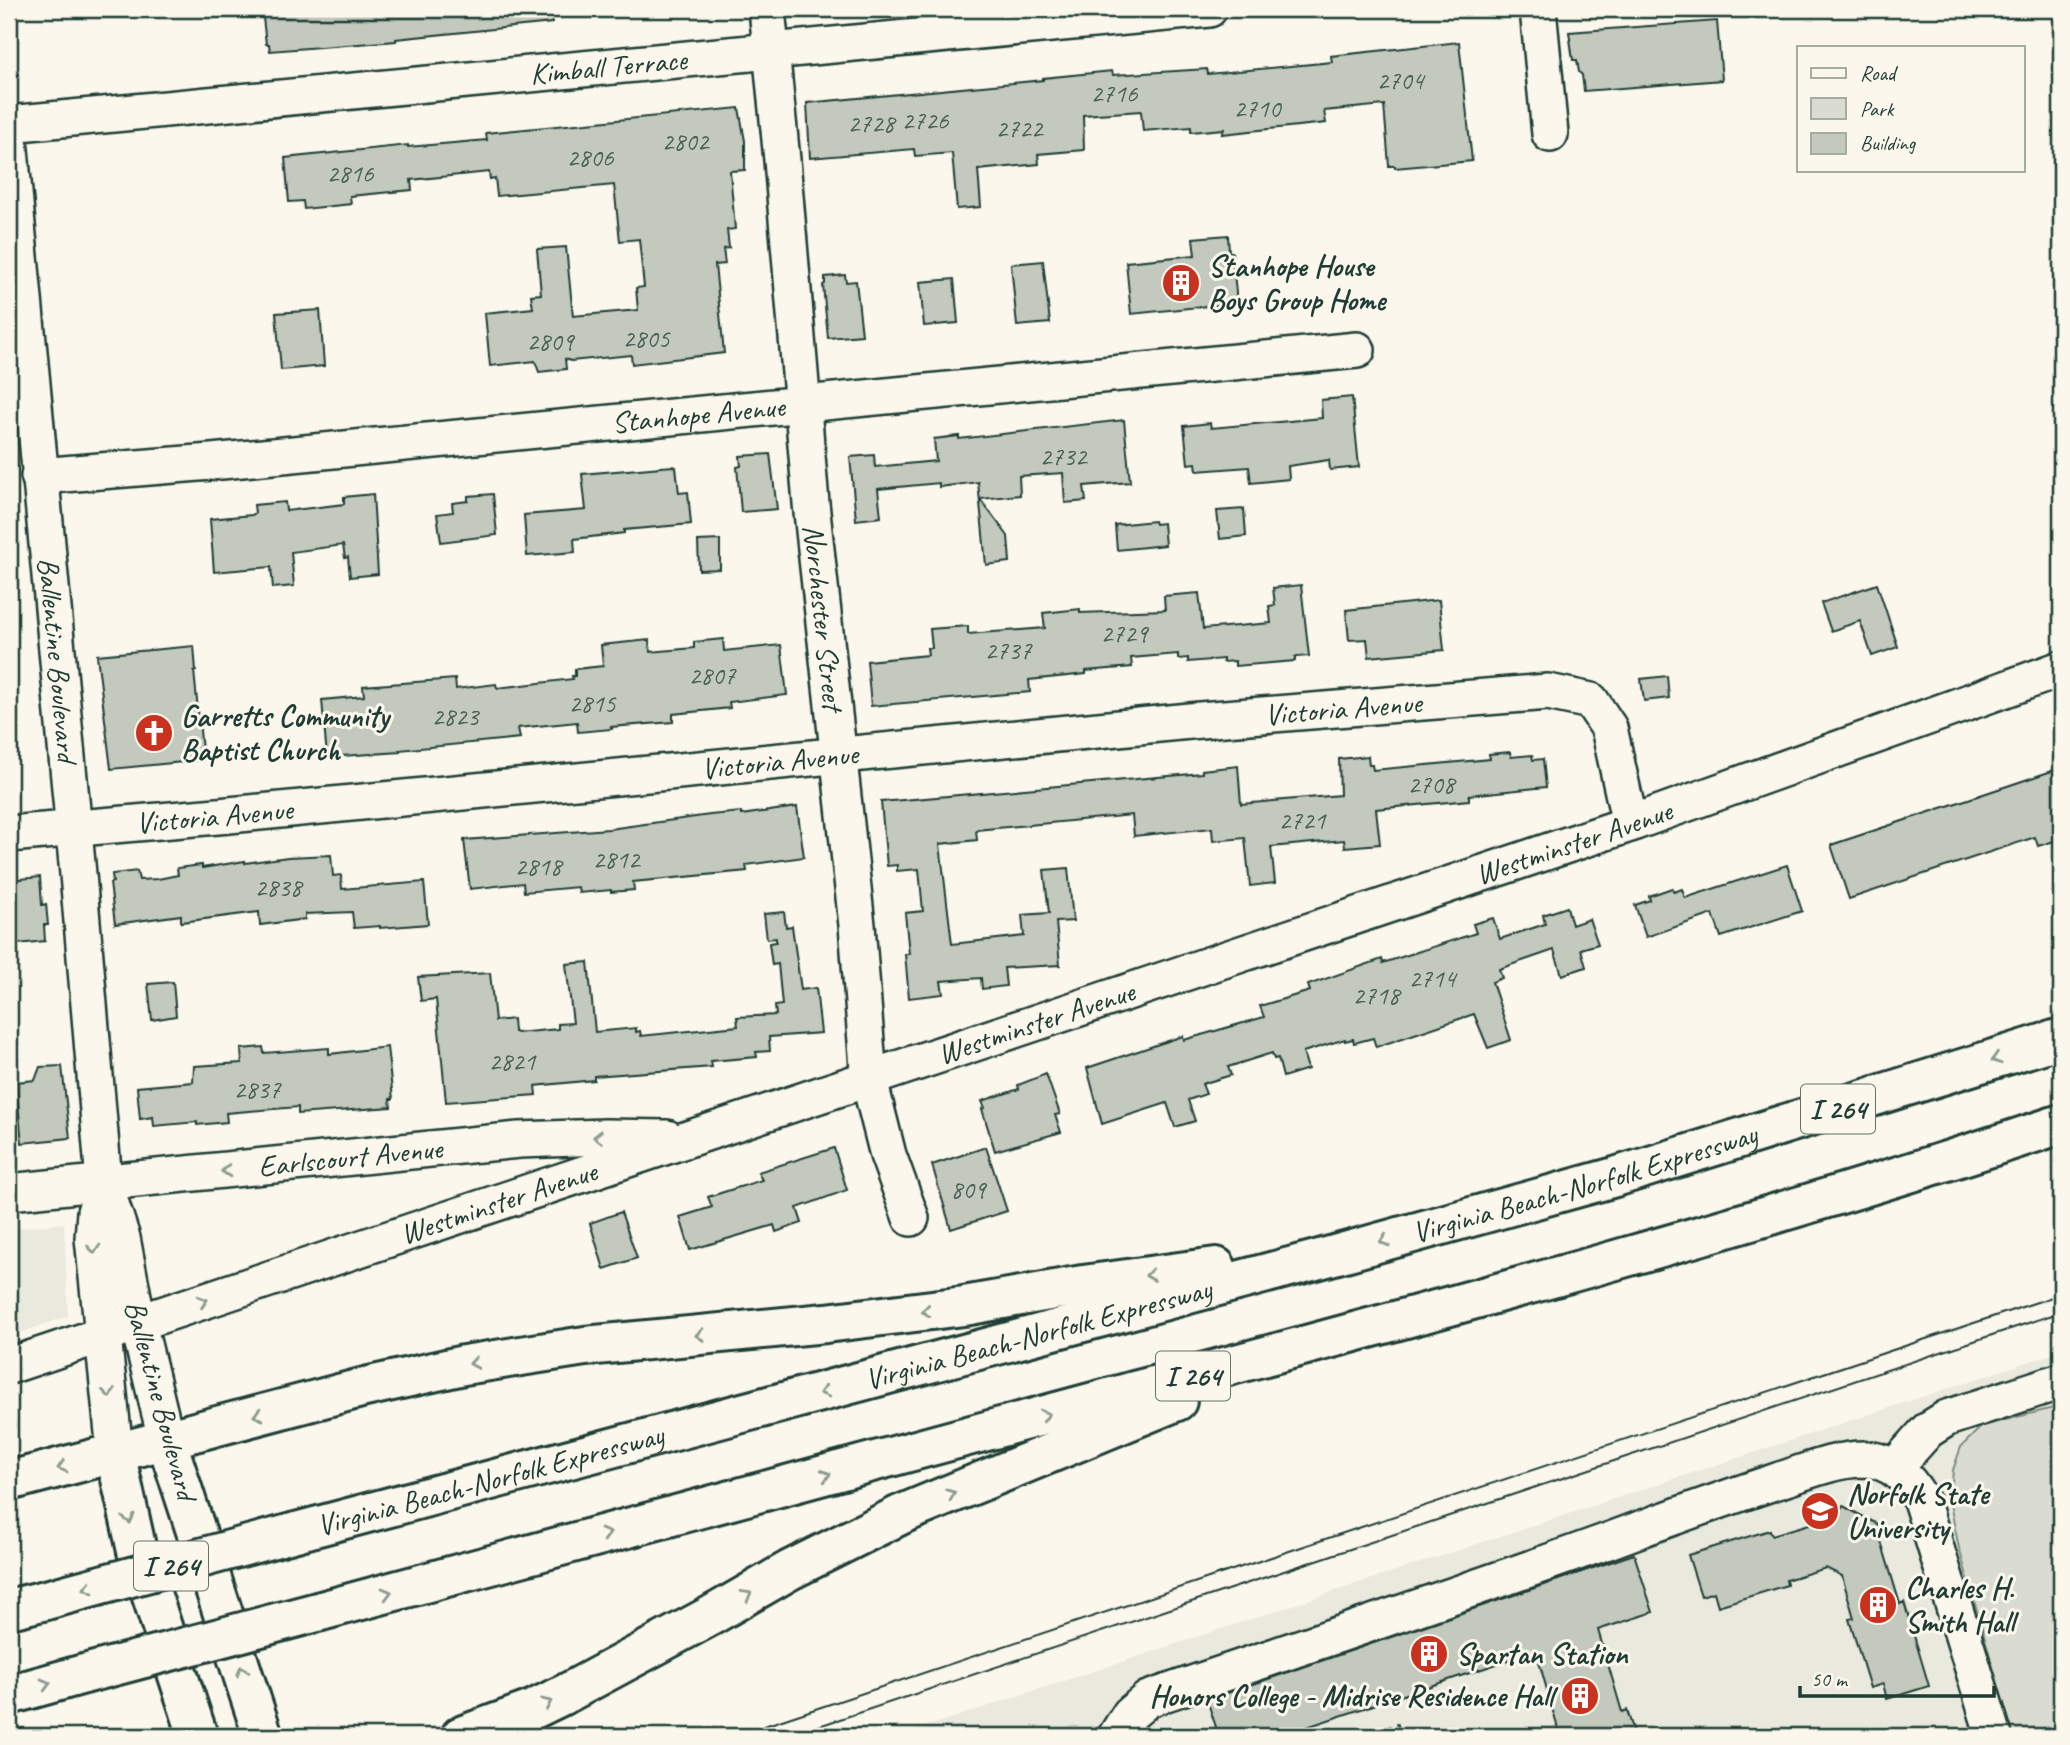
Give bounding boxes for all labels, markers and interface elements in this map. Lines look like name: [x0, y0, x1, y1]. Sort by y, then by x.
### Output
street label: Kimball Terrace: [528, 40, 690, 93]
legend: [1797, 46, 2024, 172]
text: Road: [1860, 60, 1899, 86]
house number: 2704: [1377, 64, 1426, 97]
house number: 2716: [1091, 77, 1139, 110]
house number: 2710: [1234, 92, 1283, 125]
text: Park: [1860, 96, 1895, 122]
house number: 2726: [902, 104, 950, 137]
house number: 2728: [848, 107, 897, 140]
house number: 2722: [996, 112, 1045, 145]
house number: 2802: [662, 125, 711, 158]
text: Building: [1860, 130, 1917, 156]
house number: 2806: [567, 141, 615, 174]
house number: 2816: [327, 157, 375, 190]
place label: Stanhope House Boys Group Home: [1208, 247, 1387, 319]
building icon: Stanhope House Boys Group Home: [1160, 262, 1202, 304]
house number: 2805: [623, 322, 671, 355]
house number: 2809: [527, 325, 576, 358]
street label: Stanhope Avenue: [610, 387, 789, 442]
house number: 2732: [1040, 440, 1089, 473]
street label: Norchester Street: [794, 523, 853, 716]
street label: Ballentine Boulevard: [29, 556, 87, 768]
house number: 2729: [1101, 617, 1150, 650]
house number: 2737: [985, 634, 1033, 667]
house number: 2807: [689, 659, 737, 692]
street label: Victoria Avenue: [1263, 683, 1425, 734]
house number: 2815: [569, 687, 617, 720]
place label: Garretts Community Baptist Church: [181, 697, 391, 769]
house number: 2823: [432, 700, 481, 733]
church icon: Garretts Community Baptist Church: [133, 712, 175, 754]
street label: Victoria Avenue: [699, 734, 862, 788]
house number: 2708: [1408, 768, 1457, 801]
street label: Victoria Avenue: [134, 790, 297, 842]
street label: Westminster Avenue: [1471, 791, 1679, 893]
house number: 2721: [1279, 804, 1327, 837]
house number: 2812: [593, 843, 642, 876]
house number: 2818: [515, 850, 564, 883]
house number: 2838: [255, 871, 304, 904]
house number: 2714: [1409, 962, 1458, 995]
street label: Westminster Avenue: [933, 971, 1141, 1073]
house number: 2718: [1353, 979, 1402, 1012]
house number: 2821: [489, 1045, 537, 1078]
one-way arrow: [1990, 1051, 2003, 1065]
house number: 2837: [234, 1073, 282, 1106]
road number: I 264: [1801, 1084, 1875, 1134]
street label: Virginia Beach-Norfolk Expressway: [1408, 1114, 1763, 1251]
street label: Earlscourt Avenue: [257, 1129, 446, 1185]
one-way arrow: [593, 1129, 603, 1145]
street label: Westminster Avenue: [395, 1151, 604, 1253]
one-way arrow: [220, 1163, 231, 1178]
house number: 809: [950, 1173, 988, 1206]
one-way arrow: [1378, 1233, 1390, 1248]
one-way arrow: [86, 1244, 101, 1255]
one-way arrow: [1145, 1267, 1156, 1282]
street label: Virginia Beach-Norfolk Expressway: [861, 1269, 1217, 1398]
one-way arrow: [196, 1295, 208, 1309]
street label: Ballentine Boulevard: [116, 1296, 207, 1508]
one-way arrow: [920, 1303, 932, 1318]
one-way arrow: [694, 1327, 705, 1342]
road number: I 264: [1156, 1352, 1230, 1400]
one-way arrow: [468, 1355, 480, 1370]
one-way arrow: [818, 1383, 830, 1398]
one-way arrow: [101, 1387, 116, 1399]
one-way arrow: [252, 1407, 264, 1421]
one-way arrow: [1039, 1409, 1051, 1424]
street label: Virginia Beach-Norfolk Expressway: [313, 1415, 669, 1545]
one-way arrow: [56, 1458, 68, 1473]
one-way arrow: [820, 1469, 832, 1483]
place label: Norfolk State University: [1847, 1475, 1991, 1547]
one-way arrow: [944, 1488, 956, 1502]
school or university icon: Norfolk State University: [1799, 1490, 1841, 1532]
one-way arrow: [121, 1513, 135, 1525]
one-way arrow: [600, 1528, 612, 1542]
road number: I 264: [134, 1542, 208, 1590]
place label: Charles H. Smith Hall: [1905, 1569, 2020, 1641]
one-way arrow: [82, 1580, 94, 1594]
building icon: Charles H. Smith Hall: [1857, 1584, 1899, 1626]
one-way arrow: [380, 1587, 392, 1601]
one-way arrow: [740, 1590, 753, 1603]
building icon: Spartan Station: [1408, 1633, 1450, 1675]
place label: Spartan Station: [1456, 1635, 1629, 1673]
scale bar: [1800, 1654, 1995, 1698]
one-way arrow: [236, 1666, 250, 1678]
text: 50 m: [1811, 1666, 1849, 1692]
building icon: Honors College - Midrise Residence Hall: [1559, 1675, 1601, 1717]
place label: Honors College - Midrise Residence Hall: [1149, 1677, 1559, 1715]
one-way arrow: [40, 1678, 52, 1693]
one-way arrow: [540, 1697, 552, 1711]

